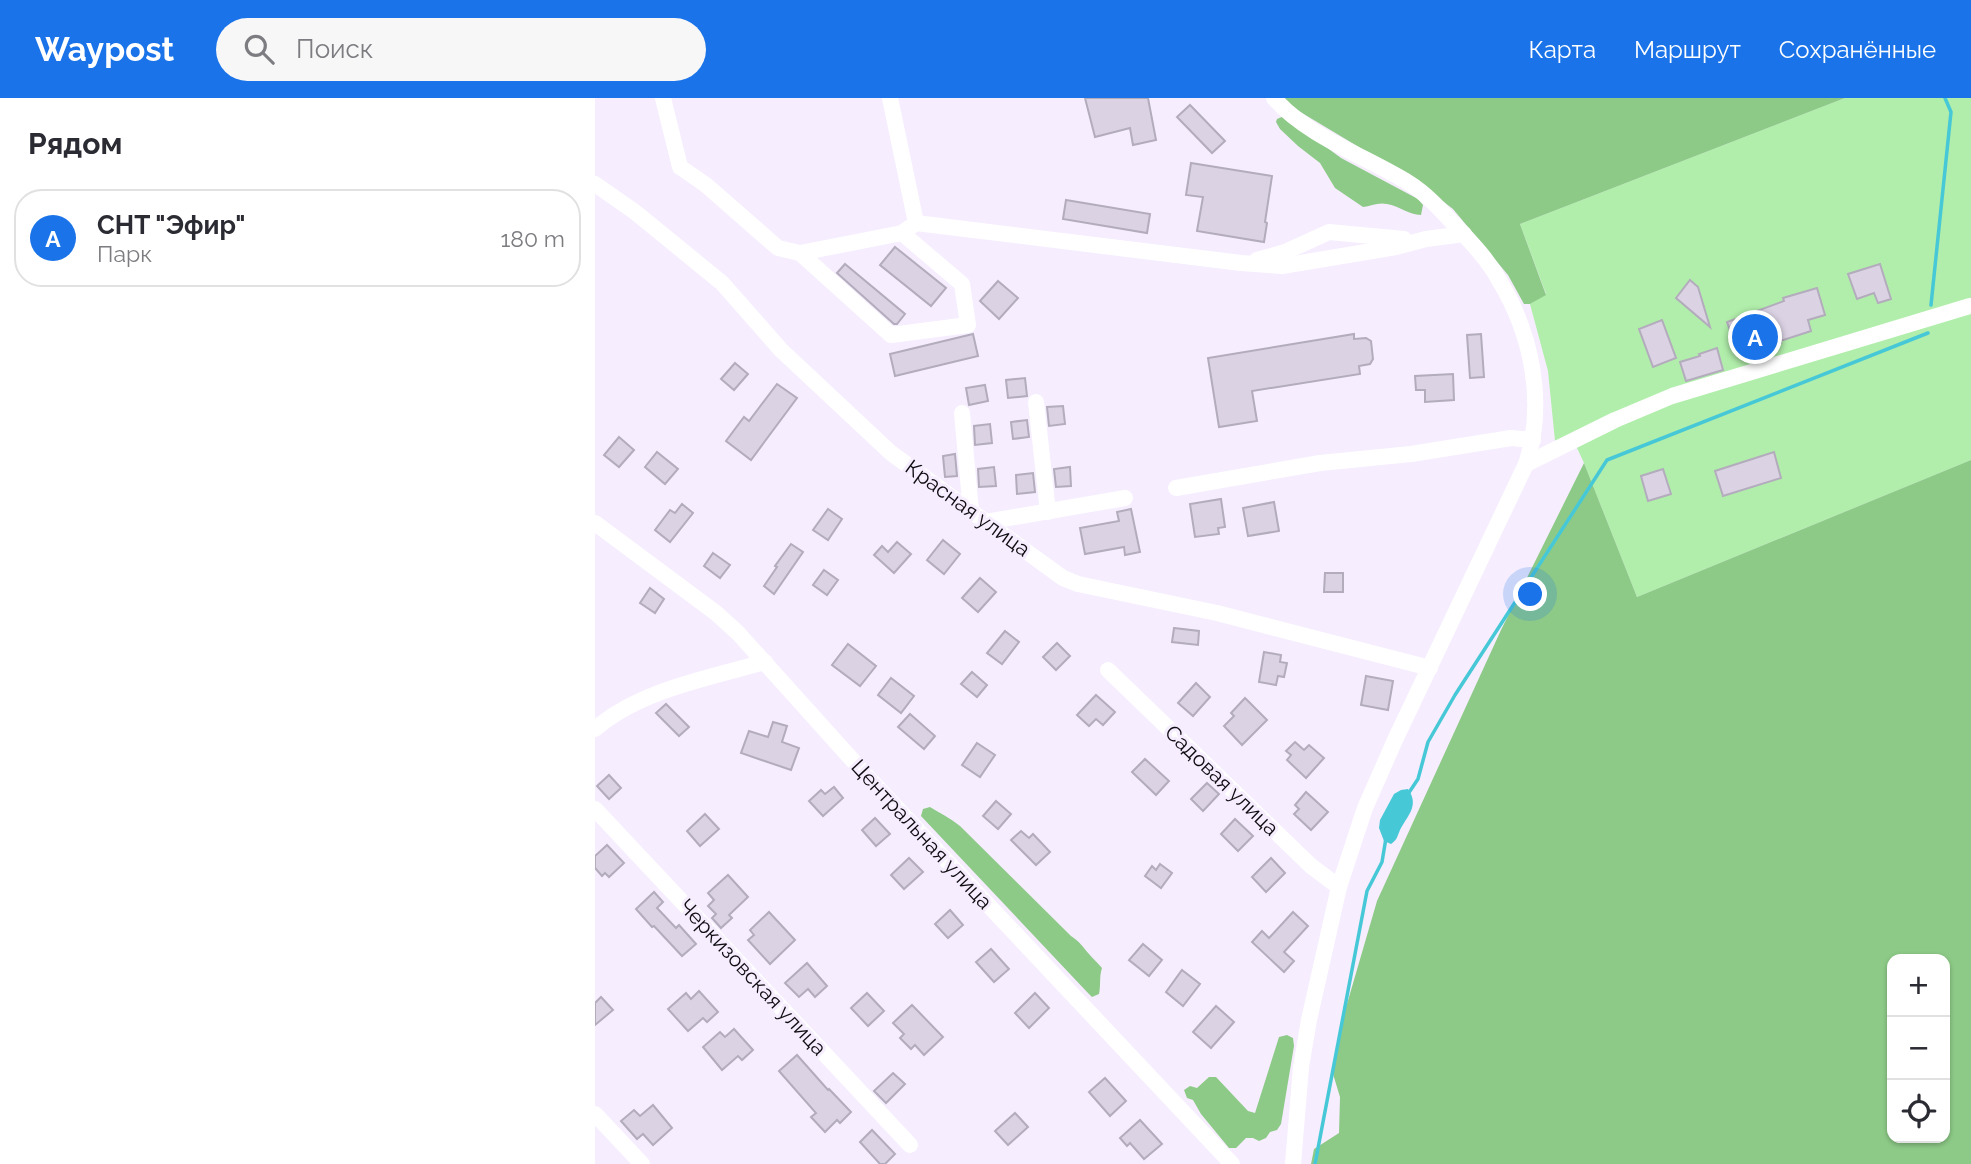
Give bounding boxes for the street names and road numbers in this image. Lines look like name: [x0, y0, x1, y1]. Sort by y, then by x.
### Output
street label: Красная улица: [901, 454, 1035, 562]
street label: Садовая улица: [1160, 720, 1284, 840]
street label: Центральная улица: [846, 754, 998, 914]
street label: Черкизовская улица: [674, 894, 832, 1060]

